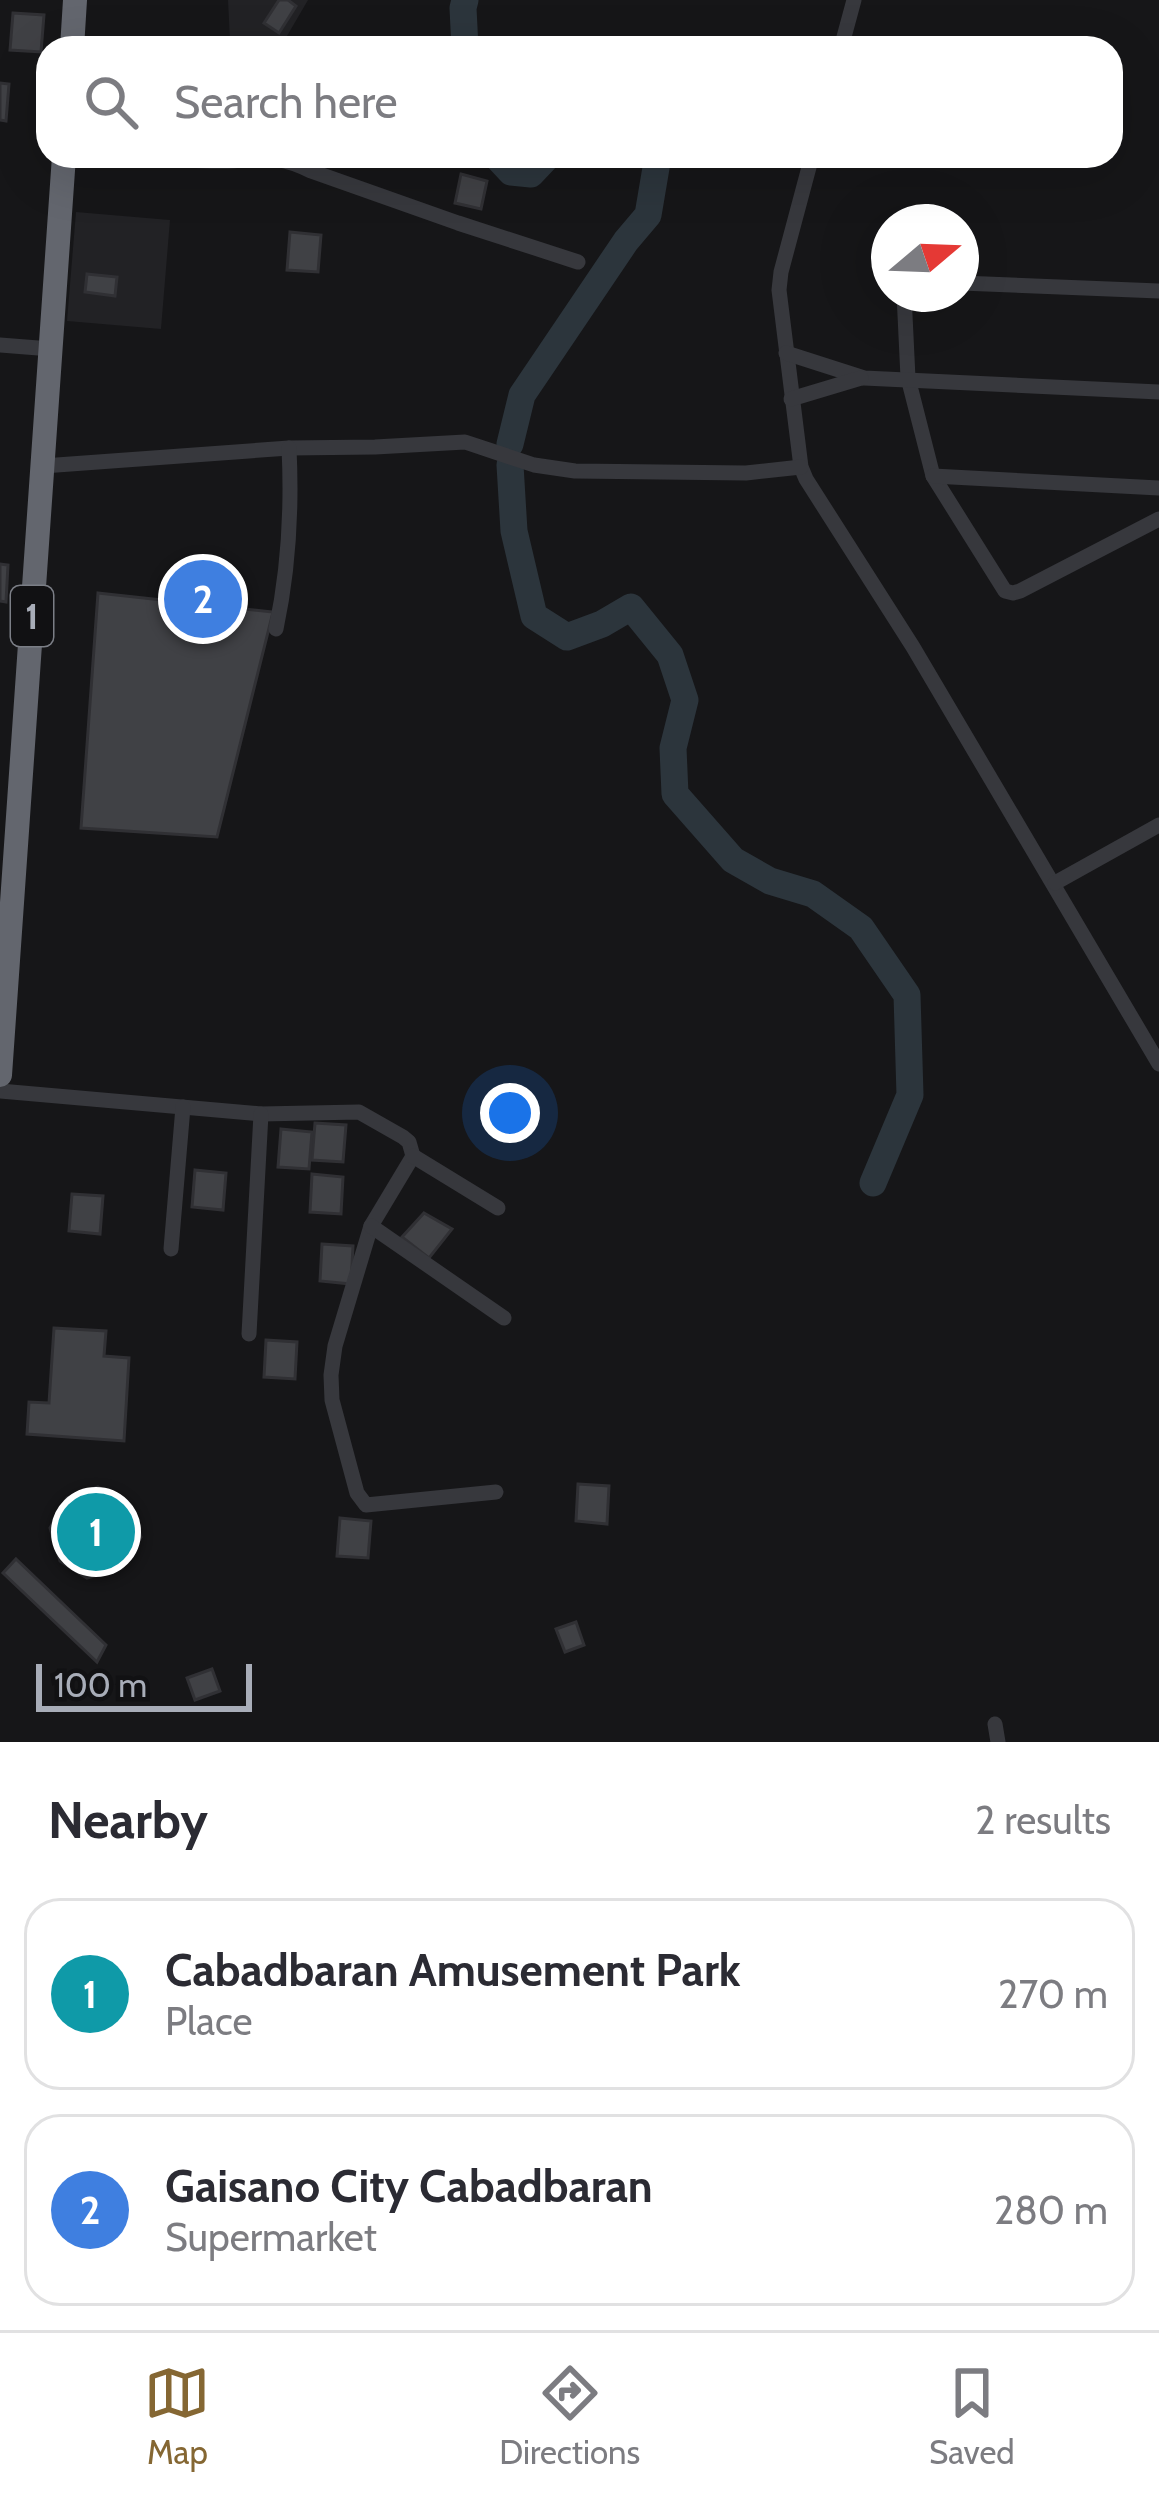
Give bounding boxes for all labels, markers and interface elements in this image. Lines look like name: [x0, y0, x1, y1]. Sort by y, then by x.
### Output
search box: [36, 36, 1123, 168]
icon: search: [78, 69, 144, 135]
text: Search here: [174, 75, 398, 129]
north arrow: [871, 204, 979, 312]
pin: 2: [164, 554, 242, 644]
road number: 1: [11, 586, 53, 646]
your location: [480, 1083, 540, 1143]
pin: 1: [57, 1487, 135, 1577]
scale bar: [36, 1658, 252, 1711]
text: 100 m: [54, 1665, 147, 1705]
text: Nearby: [48, 1789, 208, 1851]
text: 2 results: [975, 1796, 1111, 1844]
text: Cabadbaran Amusement Park: [165, 1943, 741, 1997]
text: 1: [83, 1970, 97, 2018]
text: 270 m: [998, 1970, 1108, 2018]
text: Place: [165, 1997, 252, 2045]
text: Gaisano City Cabadbaran: [165, 2159, 653, 2213]
text: 2: [80, 2186, 100, 2234]
text: 280 m: [994, 2186, 1108, 2234]
text: Supermarket: [165, 2213, 377, 2261]
tab: Map: [144, 2360, 210, 2472]
tab: Directions: [499, 2360, 640, 2472]
tab: Saved: [929, 2360, 1015, 2472]

